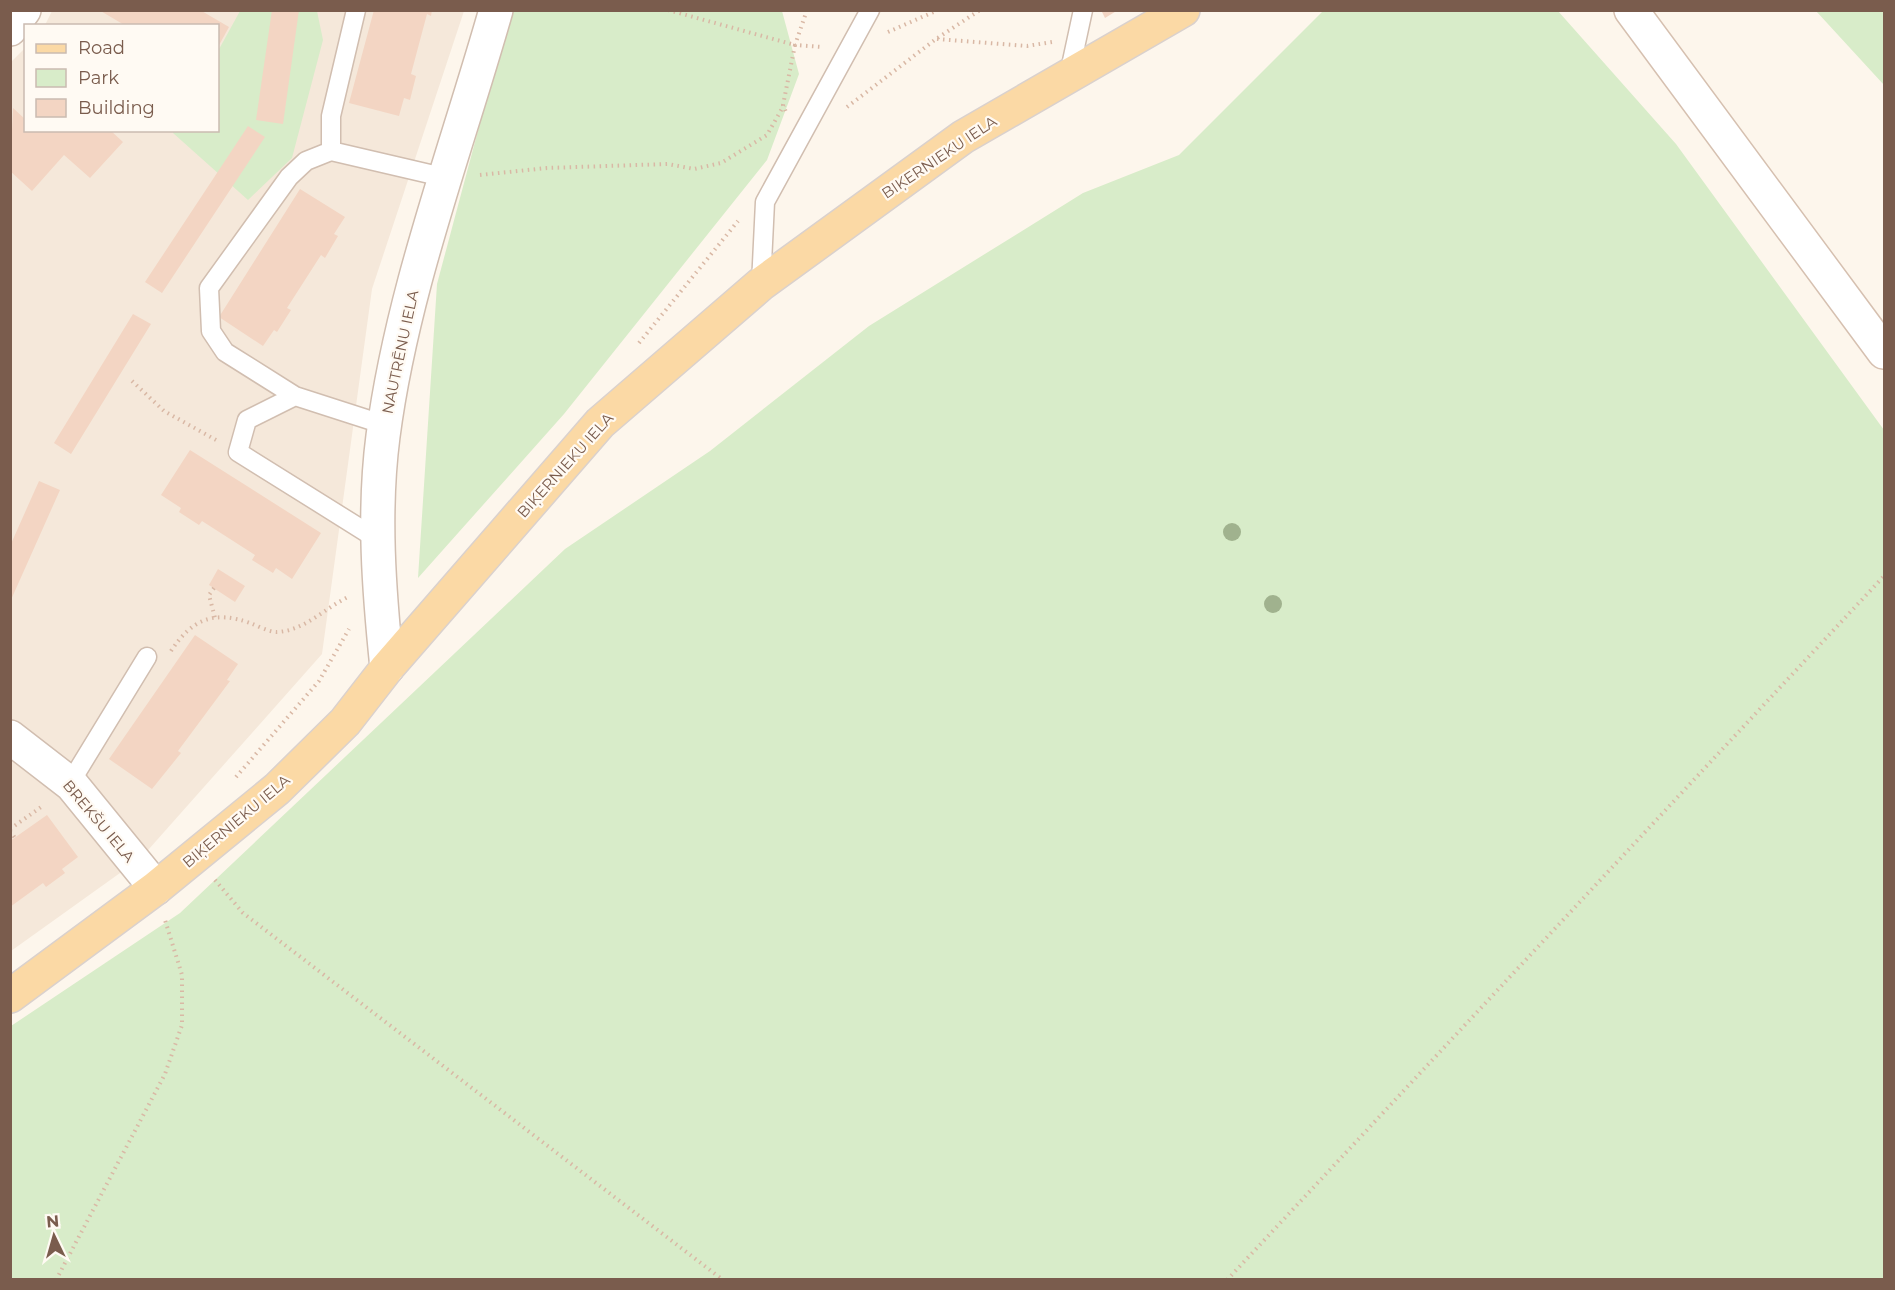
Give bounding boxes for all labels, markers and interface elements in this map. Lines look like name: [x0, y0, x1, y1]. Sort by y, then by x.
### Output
legend: [24, 24, 219, 132]
text: Road: [78, 37, 125, 59]
text: Park: [78, 67, 119, 89]
text: Building: [78, 97, 155, 119]
street label: BIĶERNIEKU IELA: [878, 111, 1001, 203]
street label: NAUTRĒNU IELA: [378, 288, 422, 416]
street label: BIĶERNIEKU IELA: [513, 408, 618, 522]
street label: BIĶERNIEKU IELA: [178, 770, 294, 872]
street label: BREKŠU IELA: [59, 776, 139, 866]
north arrow: [24, 1206, 84, 1266]
text: N: [45, 1212, 60, 1232]

